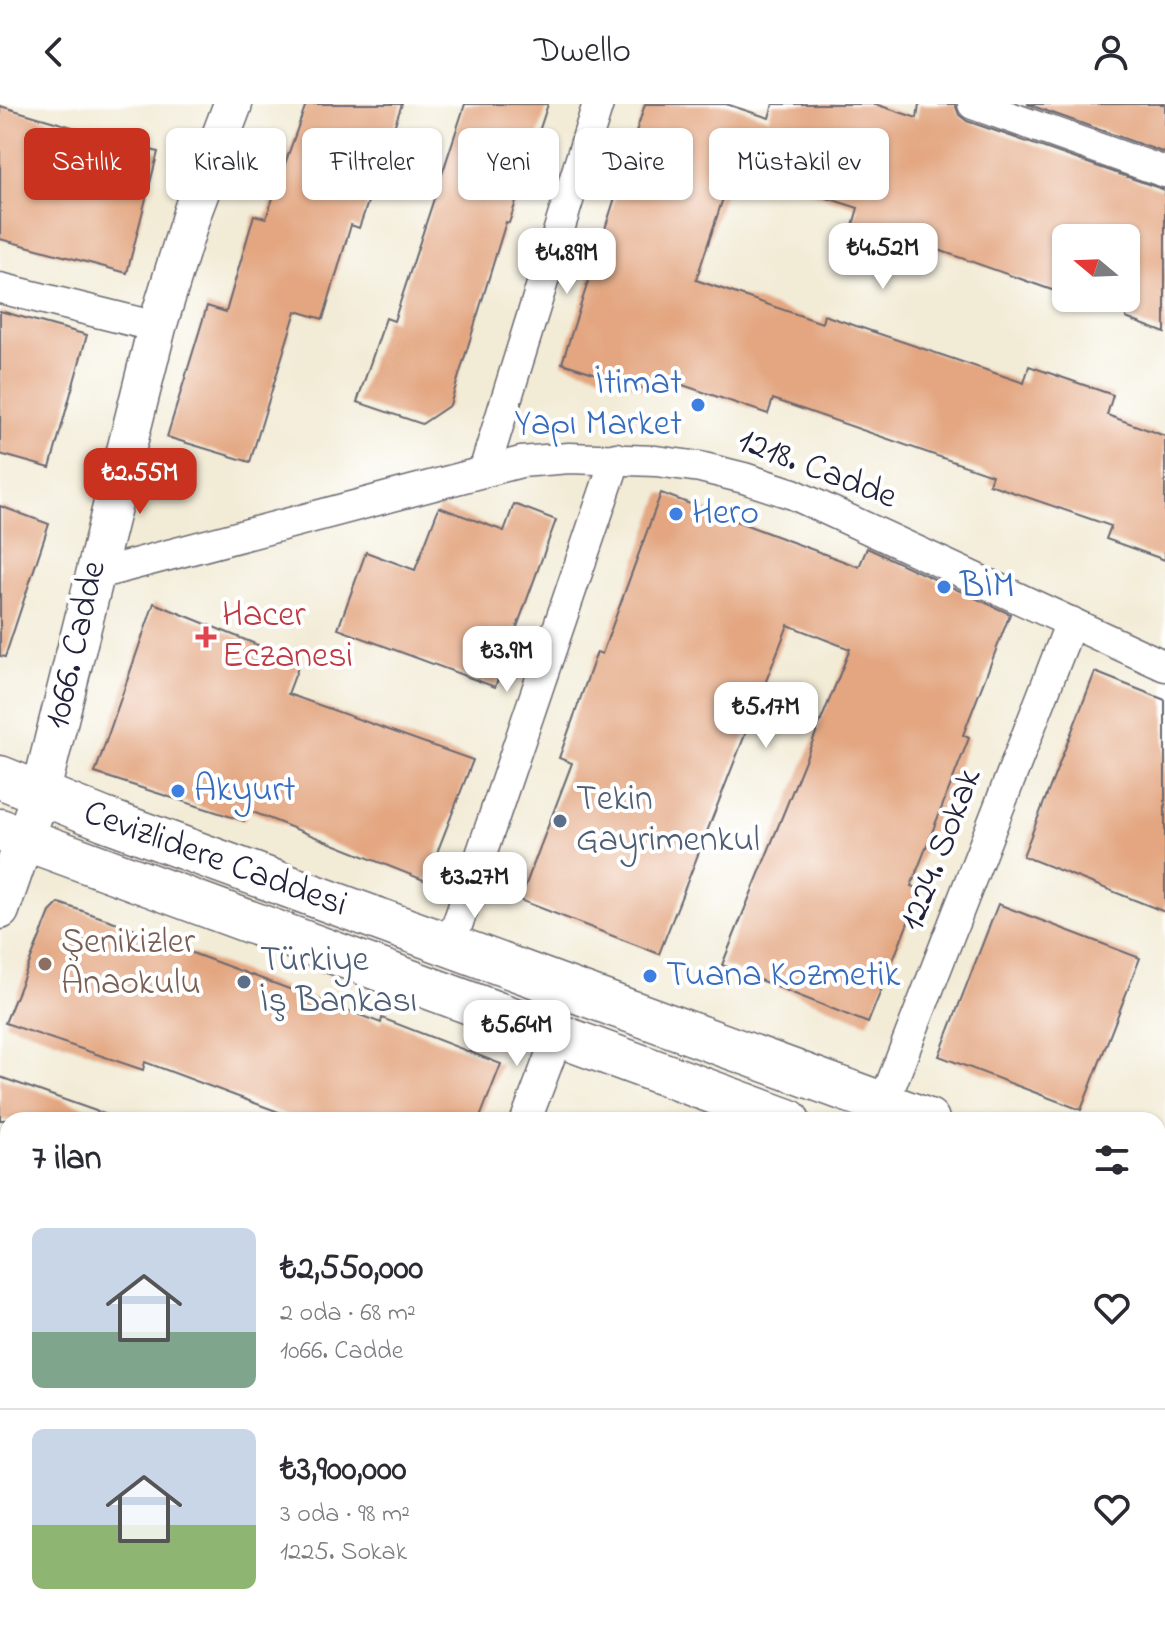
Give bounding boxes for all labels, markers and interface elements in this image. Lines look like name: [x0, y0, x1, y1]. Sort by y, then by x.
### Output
text: Dwello: [534, 26, 631, 79]
icon: back: [32, 30, 76, 74]
icon: person: [1089, 30, 1133, 74]
chip: Satılık: [24, 128, 150, 200]
chip: Kiralık: [166, 128, 286, 200]
chip: Filtreler: [302, 128, 442, 200]
chip: Yeni: [458, 128, 559, 200]
chip: Daire: [575, 128, 693, 200]
chip: Müstakil ev: [709, 128, 889, 200]
pin: ₺4.52M: [818, 223, 948, 291]
north arrow: [1052, 224, 1140, 312]
map controls: [1052, 224, 1140, 312]
pin: ₺4.89M: [502, 228, 632, 296]
text: ₺4.52M: [847, 230, 919, 268]
text: ₺4.89M: [536, 235, 598, 273]
place label: İtimat Yapı Market: [515, 358, 682, 452]
marker: İtimat Yapı Market: [689, 396, 707, 414]
street label: 1218. Cadde: [730, 415, 905, 525]
pin: ₺2.55M: [75, 448, 205, 516]
text: ₺2.55M: [102, 455, 178, 493]
place label: Hero: [692, 488, 759, 541]
marker: Hero: [667, 505, 685, 523]
street label: 1066. Cadde: [32, 555, 122, 734]
place label: BİM: [959, 561, 1015, 614]
marker: BİM: [935, 578, 953, 596]
place label: Hacer Eczanesi: [222, 590, 353, 684]
pin: ₺3.9M: [451, 626, 563, 694]
marker: Hacer Eczanesi: [197, 628, 215, 646]
text: ₺3.9M: [481, 633, 533, 671]
pin: ₺5.17M: [701, 682, 831, 750]
text: ₺5.17M: [732, 689, 800, 727]
street label: 1224. Sokak: [887, 761, 997, 939]
place label: Akyurt: [194, 765, 296, 818]
place label: Tekin Gayrimenkul: [576, 774, 760, 868]
marker: Akyurt: [169, 782, 187, 800]
street label: Cevizlidere Caddesi: [76, 788, 354, 932]
marker: Tekin Gayrimenkul: [551, 812, 569, 830]
pin: ₺3.27M: [410, 852, 540, 920]
text: ₺3.27M: [441, 859, 509, 897]
place label: Şenikizler Anaokulu: [61, 917, 201, 1011]
place label: Türkiye İş Bankası: [260, 935, 417, 1029]
place label: Tuana Kozmetik: [666, 950, 900, 1003]
marker: Şenikizler Anaokulu: [36, 955, 54, 973]
marker: Tuana Kozmetik: [641, 967, 659, 985]
marker: Türkiye İş Bankası: [235, 973, 253, 991]
pin: ₺5.64M: [452, 1000, 582, 1068]
text: ₺5.64M: [481, 1007, 553, 1045]
text: 7 ilan: [32, 1135, 101, 1185]
icon: filters: [1090, 1138, 1134, 1182]
text: ₺2,550,000: [280, 1245, 423, 1295]
icon: home: [96, 1260, 192, 1356]
icon: heart: [1090, 1286, 1134, 1330]
text: 2 oda · 68 m²: [280, 1295, 416, 1333]
text: 1066. Cadde: [280, 1333, 403, 1371]
text: ₺3,900,000: [280, 1446, 406, 1496]
icon: home: [96, 1461, 192, 1557]
icon: heart: [1090, 1487, 1134, 1531]
text: 3 oda · 98 m²: [280, 1496, 410, 1534]
text: 1225. Sokak: [280, 1534, 407, 1572]

